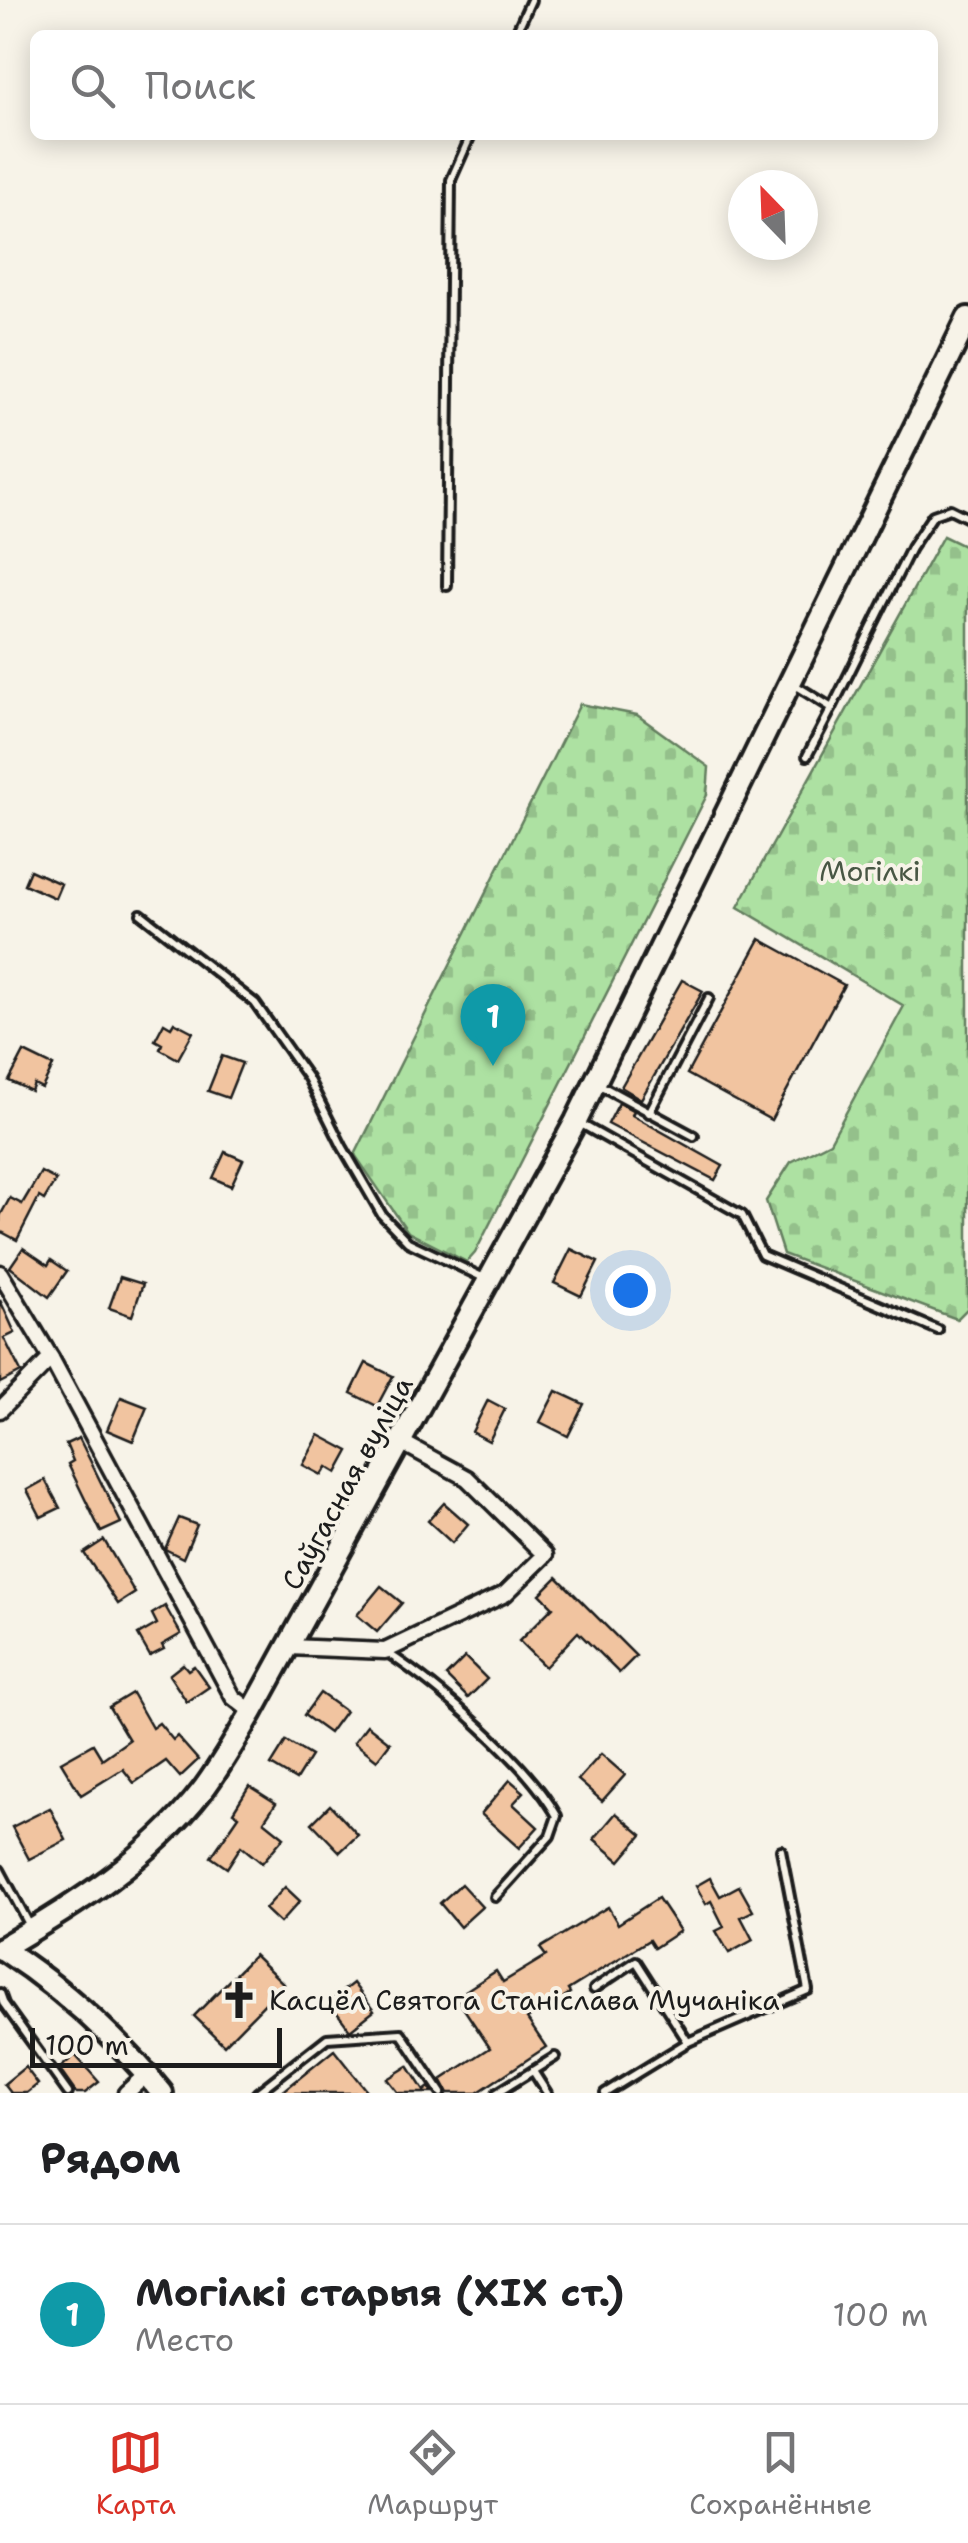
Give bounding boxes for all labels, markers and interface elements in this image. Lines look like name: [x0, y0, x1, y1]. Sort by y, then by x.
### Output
search box: [30, 30, 938, 140]
icon: search: [65, 58, 120, 113]
text: Поиск: [145, 60, 256, 111]
north arrow: [728, 170, 818, 260]
park label: Могілкі: [819, 852, 921, 890]
pin: 1: [460, 984, 526, 1066]
your location: [605, 1265, 656, 1316]
street label: Саўгасная вуліца: [272, 1369, 422, 1597]
church icon: Касцёл Святога Станіслава Мучаніка: [218, 1979, 260, 2021]
place label: Касцёл Святога Станіслава Мучаніка: [269, 1981, 780, 2019]
scale bar: [30, 2023, 282, 2068]
text: 100 m: [45, 2026, 129, 2064]
text: Рядом: [40, 2130, 181, 2186]
text: Могілкі старыя (XIX ст.): [135, 2267, 624, 2318]
text: 1: [65, 2293, 80, 2336]
text: 100 m: [832, 2293, 928, 2336]
text: Место: [135, 2318, 234, 2361]
tab: Карта: [96, 2425, 176, 2523]
tab: Маршрут: [367, 2425, 498, 2523]
tab: Сохранённые: [689, 2425, 872, 2523]

